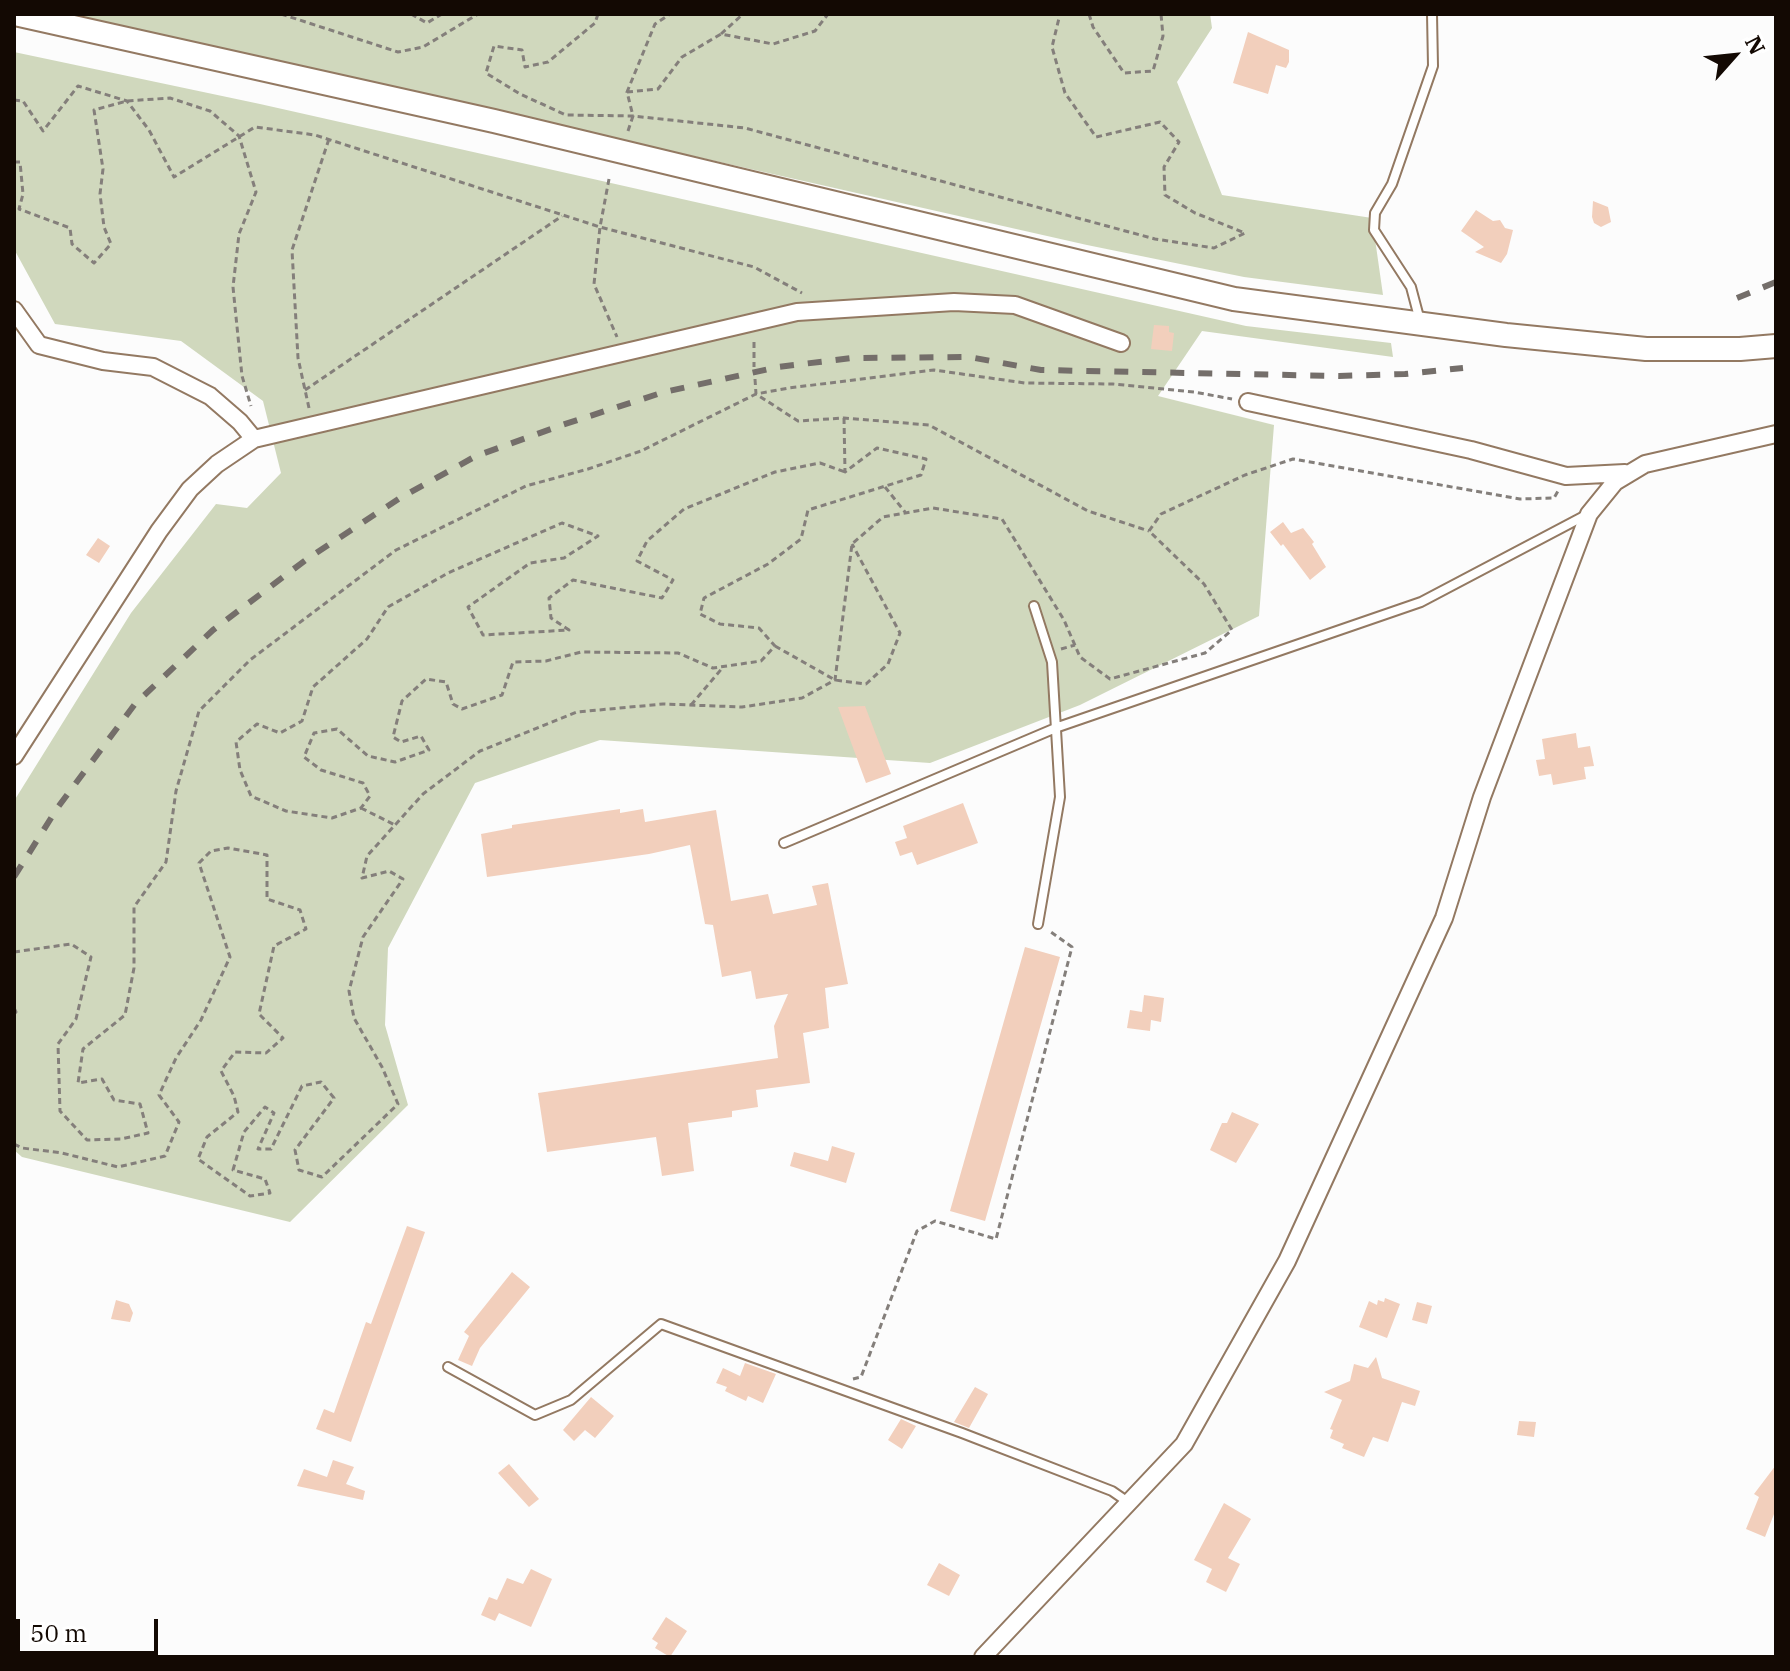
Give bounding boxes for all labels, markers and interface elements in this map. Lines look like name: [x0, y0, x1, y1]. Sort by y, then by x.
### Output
north arrow: [1694, 16, 1774, 96]
text: N: [1739, 31, 1773, 59]
scale bar: [20, 1603, 162, 1653]
text: 50 m: [30, 1617, 87, 1649]

